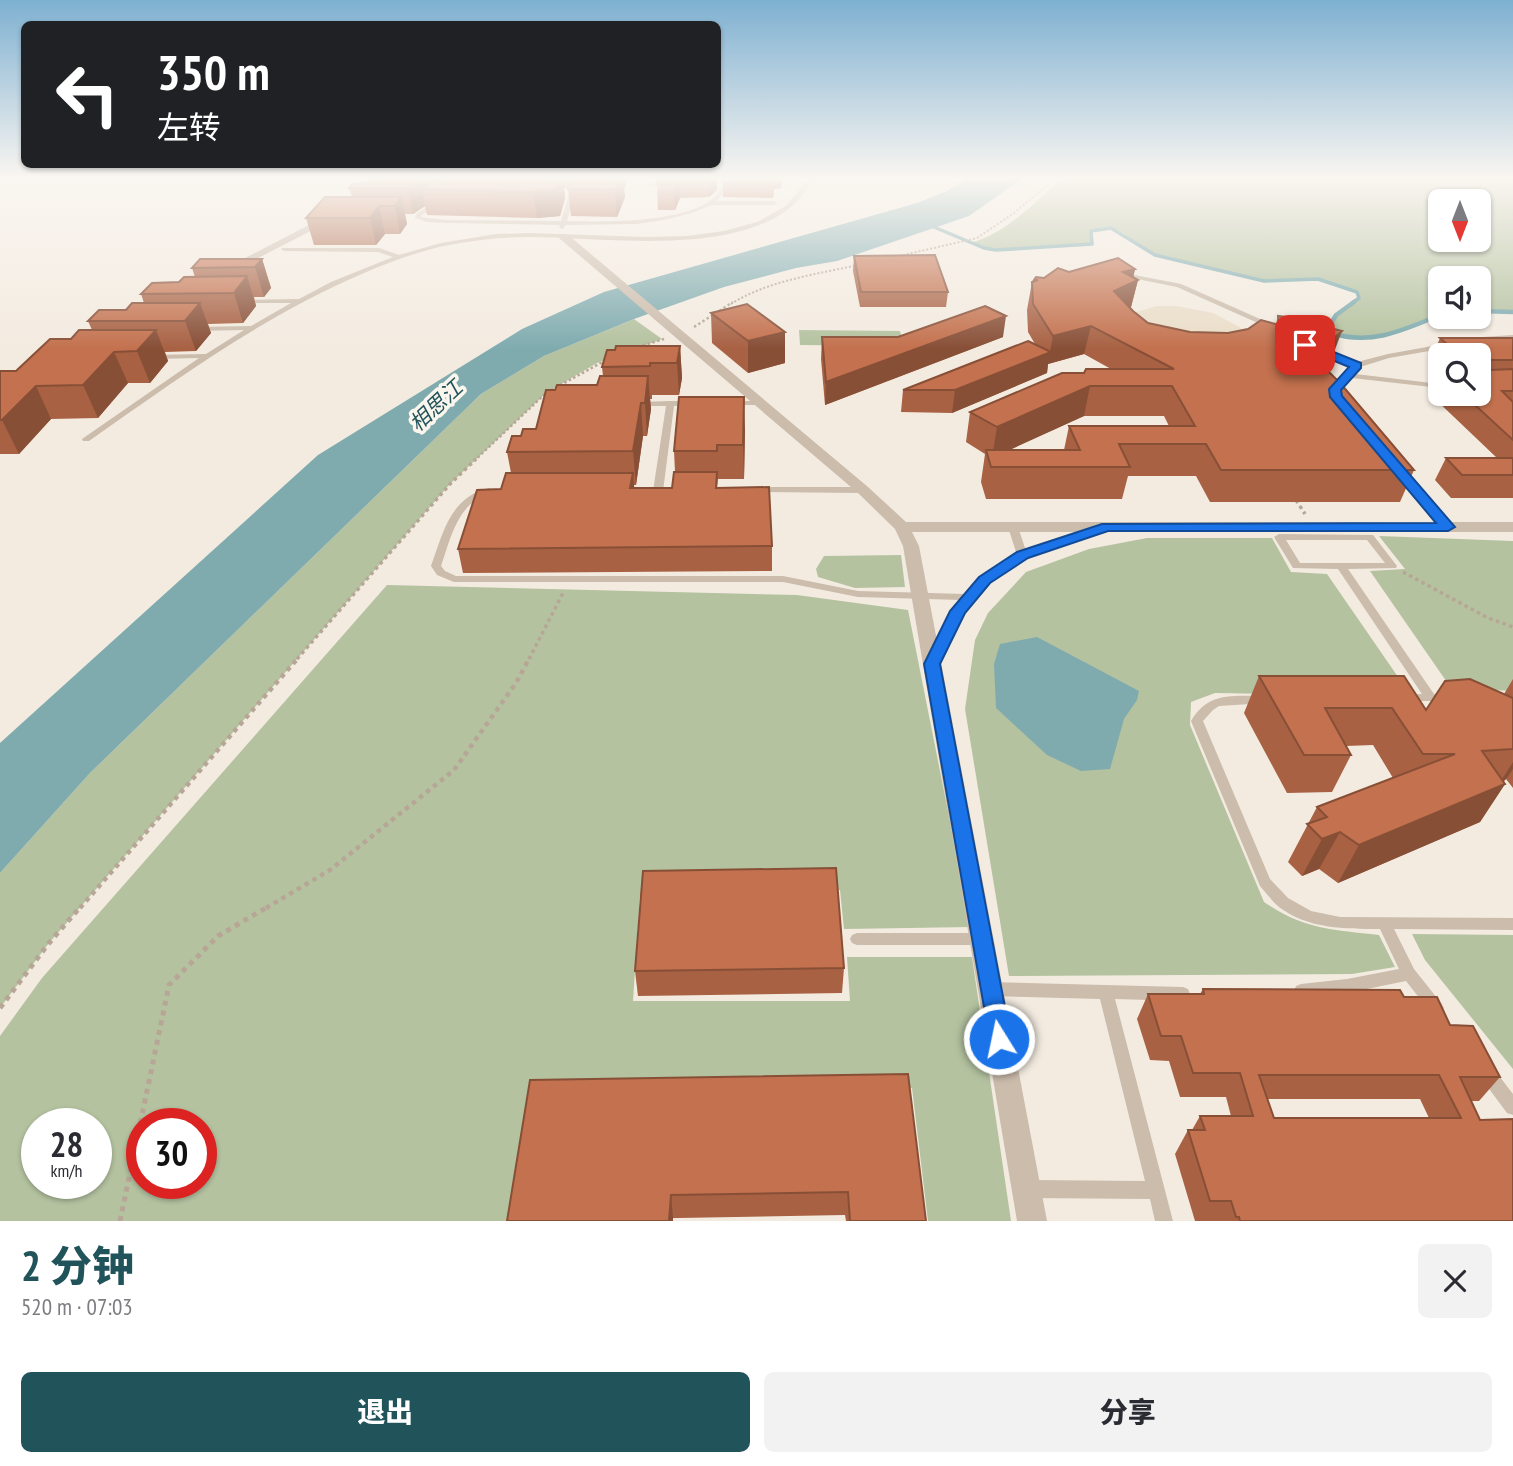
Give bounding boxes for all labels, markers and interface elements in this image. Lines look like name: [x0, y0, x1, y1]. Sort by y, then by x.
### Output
text: 350 m: [157, 40, 270, 104]
icon: left: [42, 49, 133, 140]
text: 左转: [157, 106, 221, 148]
north arrow: [1428, 189, 1491, 252]
map controls: [1428, 189, 1491, 406]
button: sound: [1428, 266, 1491, 329]
pin: [1275, 315, 1335, 375]
icon: arrive: [1286, 326, 1324, 364]
button: search: [1428, 343, 1491, 406]
water label: 相思江: [403, 373, 469, 437]
position arrow: [962, 1002, 1036, 1076]
speed limit sign: 30: [126, 1108, 217, 1199]
text: 28: [50, 1121, 83, 1167]
text: km/h: [51, 1159, 82, 1182]
text: 2 分钟: [21, 1238, 134, 1293]
button: close: [1418, 1244, 1492, 1318]
text: 520 m · 07:03: [21, 1292, 133, 1321]
button: 退出: [21, 1372, 750, 1452]
button: 分享: [764, 1372, 1492, 1452]

